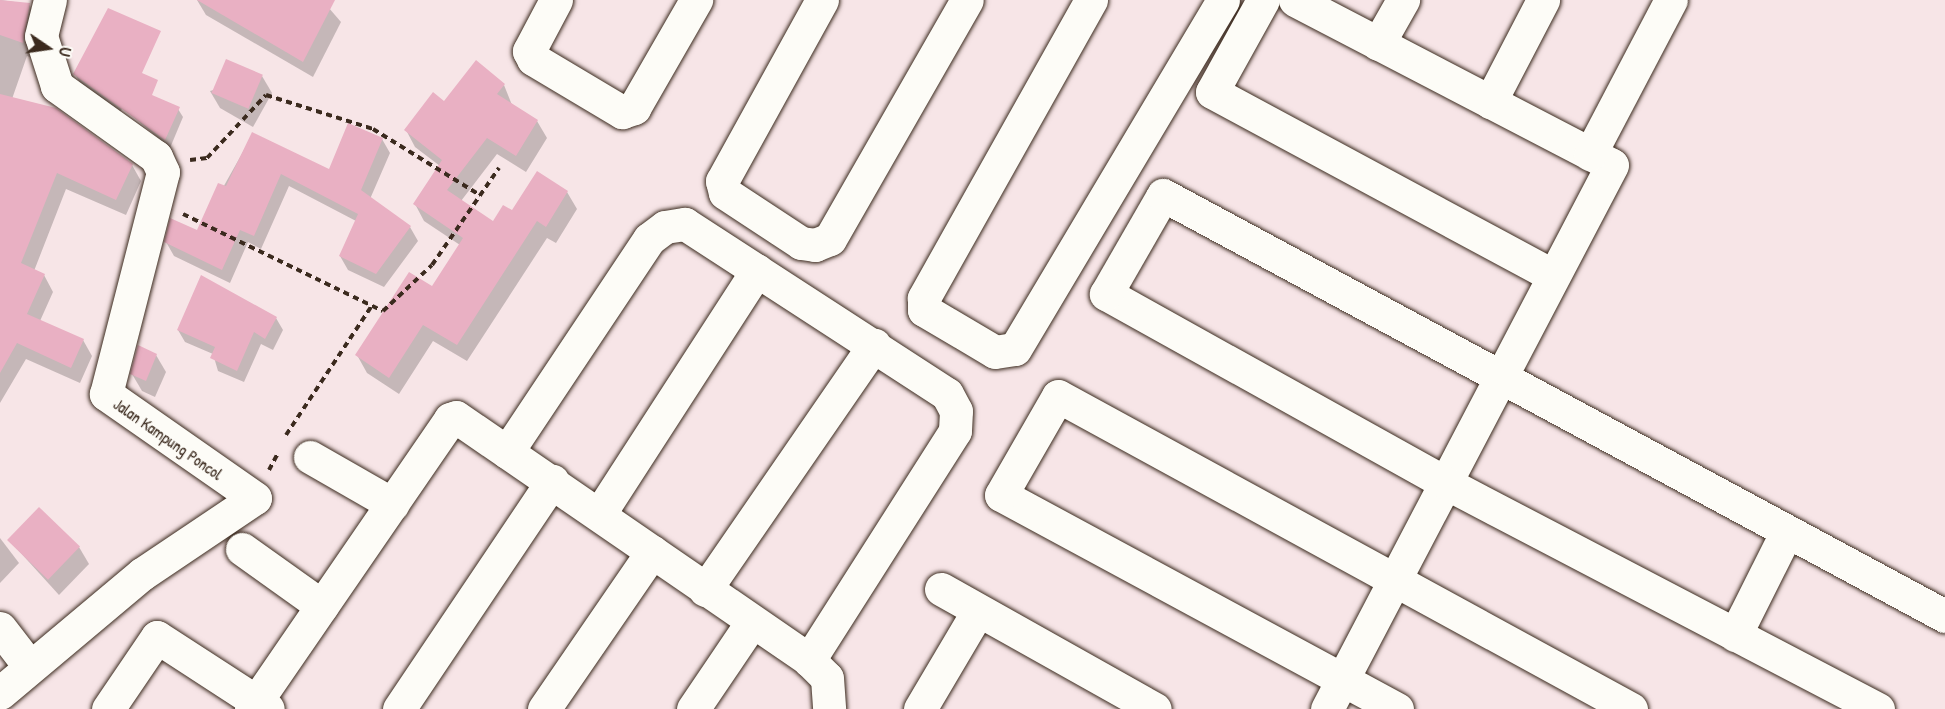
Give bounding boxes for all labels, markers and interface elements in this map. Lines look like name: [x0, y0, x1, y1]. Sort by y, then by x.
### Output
north arrow: [18, 18, 78, 78]
text: U: [54, 45, 77, 59]
street label: Jalan Kampung Poncol: [110, 394, 226, 484]

